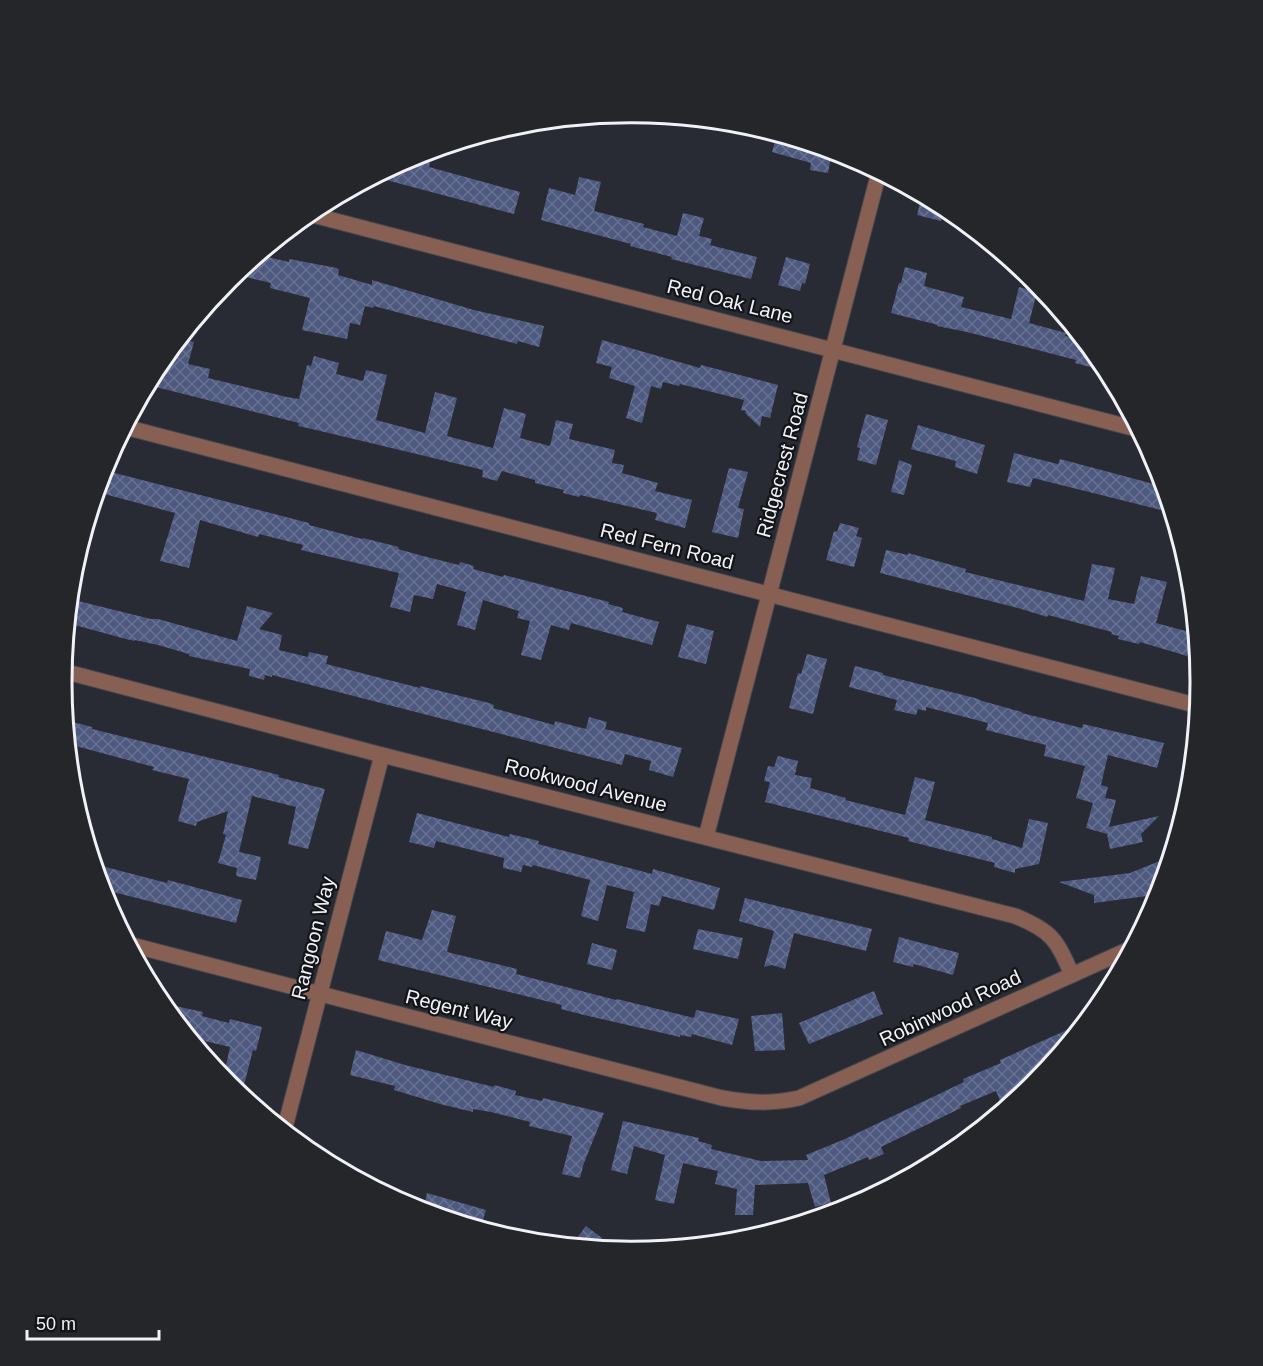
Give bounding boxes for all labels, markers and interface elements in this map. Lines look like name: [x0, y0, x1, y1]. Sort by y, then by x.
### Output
street label: Red Oak Lane: [665, 275, 795, 327]
street label: Ridgecrest Road: [752, 390, 812, 540]
street label: Red Fern Road: [598, 519, 736, 573]
street label: Rookwood Avenue: [503, 754, 669, 816]
street label: Rangoon Way: [287, 874, 339, 1002]
street label: Robinwood Road: [876, 966, 1024, 1050]
street label: Regent Way: [403, 985, 515, 1033]
scale bar: [27, 1303, 159, 1341]
text: 50 m: [36, 1314, 76, 1334]

